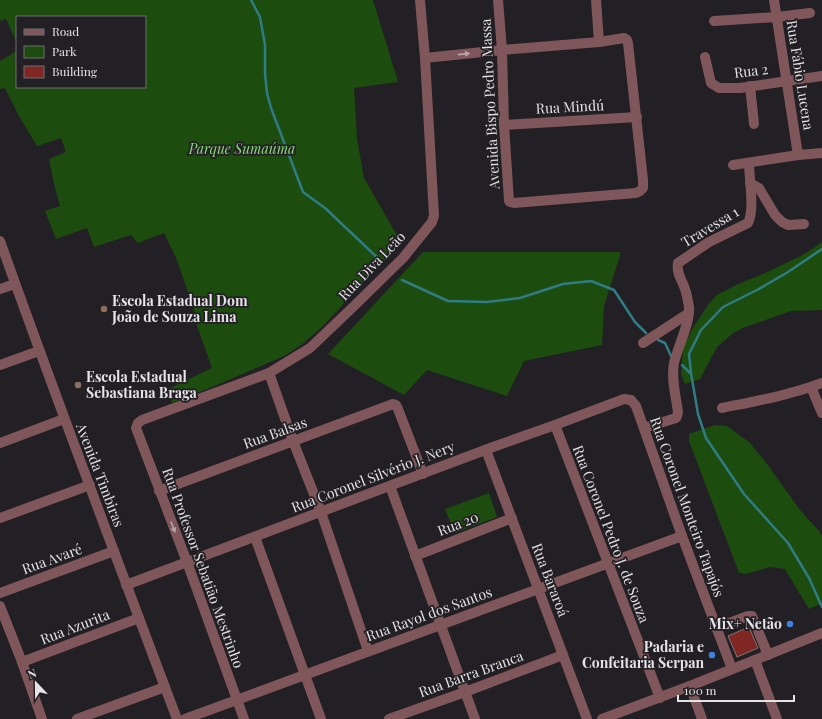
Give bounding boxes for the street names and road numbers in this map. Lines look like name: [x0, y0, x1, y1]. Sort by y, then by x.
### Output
street label: Avenida Bispo Pedro Massa: [476, 18, 504, 191]
street label: Rua Fábio Lucena: [782, 19, 819, 131]
street label: Rua 2: [733, 59, 769, 82]
street label: Rua Mindú: [535, 95, 605, 118]
street label: Travessa 1: [678, 202, 742, 251]
street label: Rua Diva Leão: [334, 227, 410, 304]
street label: Rua Balsas: [240, 412, 309, 453]
street label: Rua Coronel Monteiro Tapajós: [646, 414, 729, 600]
street label: Avenida Timbiras: [72, 419, 129, 529]
street label: Rua Coronel Silvério J. Nery: [288, 437, 457, 517]
street label: Rua Coronel Pedro J. de Souza: [569, 442, 654, 625]
street label: Rua Professor Sebatião Mestrinho: [158, 465, 249, 671]
street label: Rua 20: [435, 507, 481, 540]
street label: Rua Avaré: [19, 539, 84, 578]
street label: Rua Bararoá: [528, 540, 573, 619]
street label: Rua Rayol dos Santos: [363, 582, 494, 645]
street label: Rua Azurita: [37, 605, 112, 648]
street label: Rua Barra Branca: [416, 646, 526, 701]

